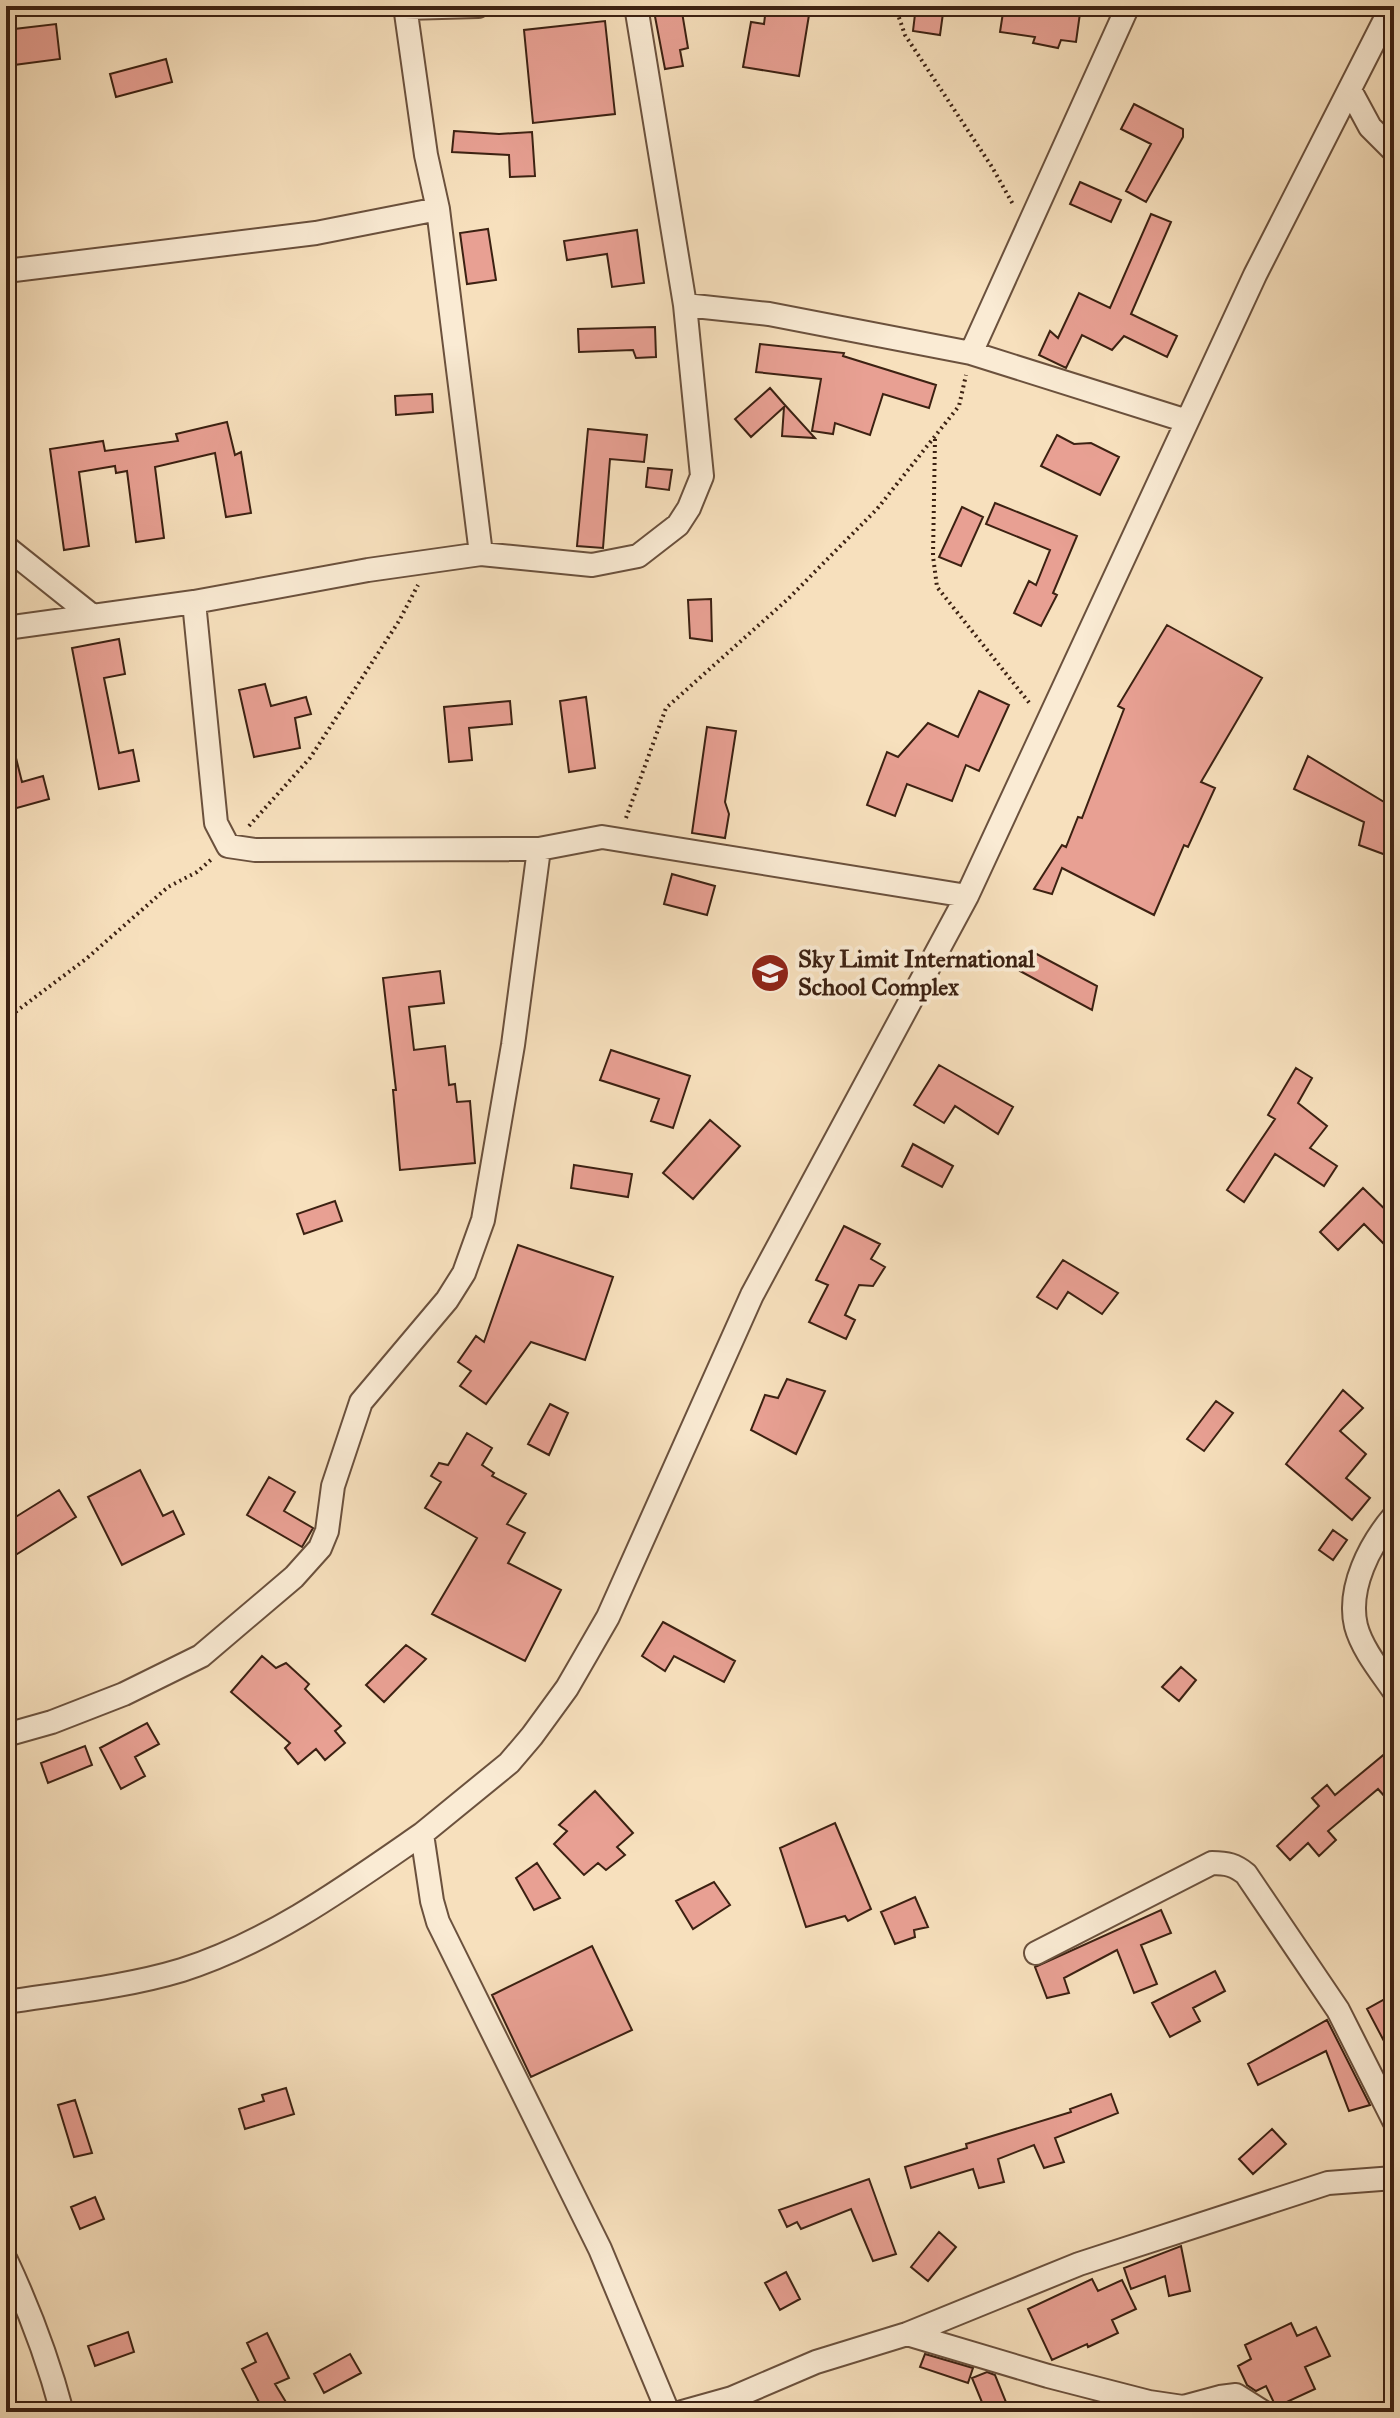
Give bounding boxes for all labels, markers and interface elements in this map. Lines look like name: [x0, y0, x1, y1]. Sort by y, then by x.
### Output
place label: Sky Limit International School Complex: [798, 944, 1035, 1002]
school or university icon: Sky Limit International School Complex: [749, 952, 791, 994]

